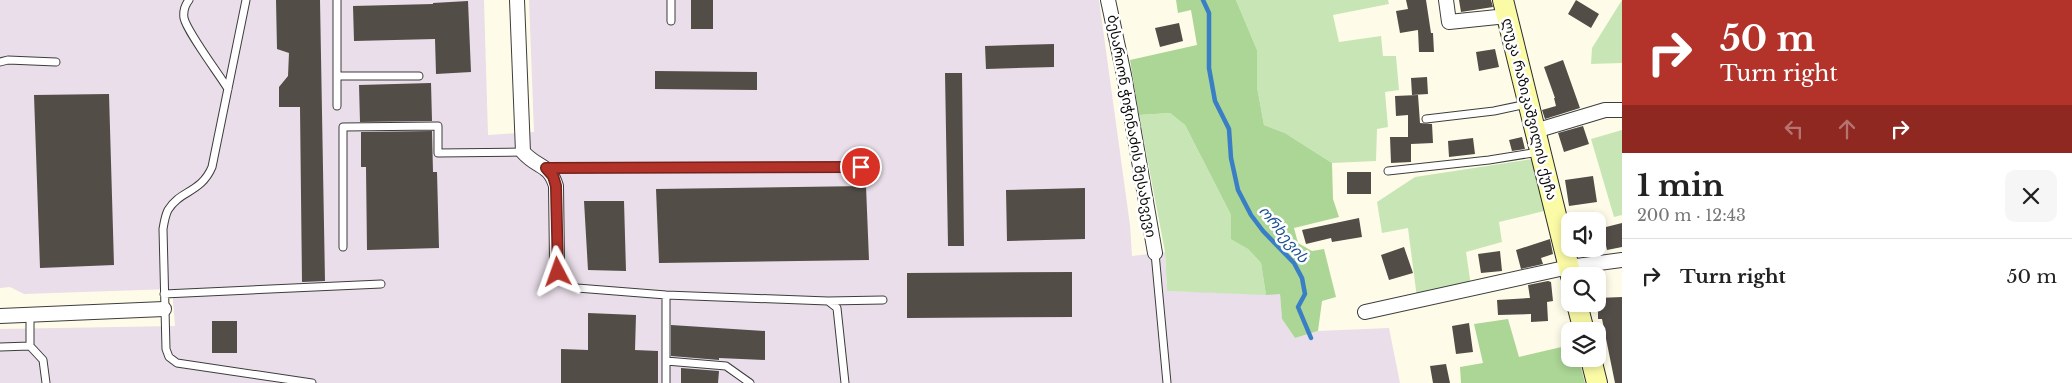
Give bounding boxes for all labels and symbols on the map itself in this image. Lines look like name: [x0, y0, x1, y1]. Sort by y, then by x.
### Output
street label: ბესარიონ ჭიჭინაძის შესახვევი: [1104, 13, 1160, 239]
street label: ლუკა რაზიკაშვილის ქუჩა: [1499, 16, 1561, 202]
pin: [840, 146, 882, 188]
water label: ორხევის: [1255, 202, 1313, 267]
position arrow: [531, 245, 583, 297]

